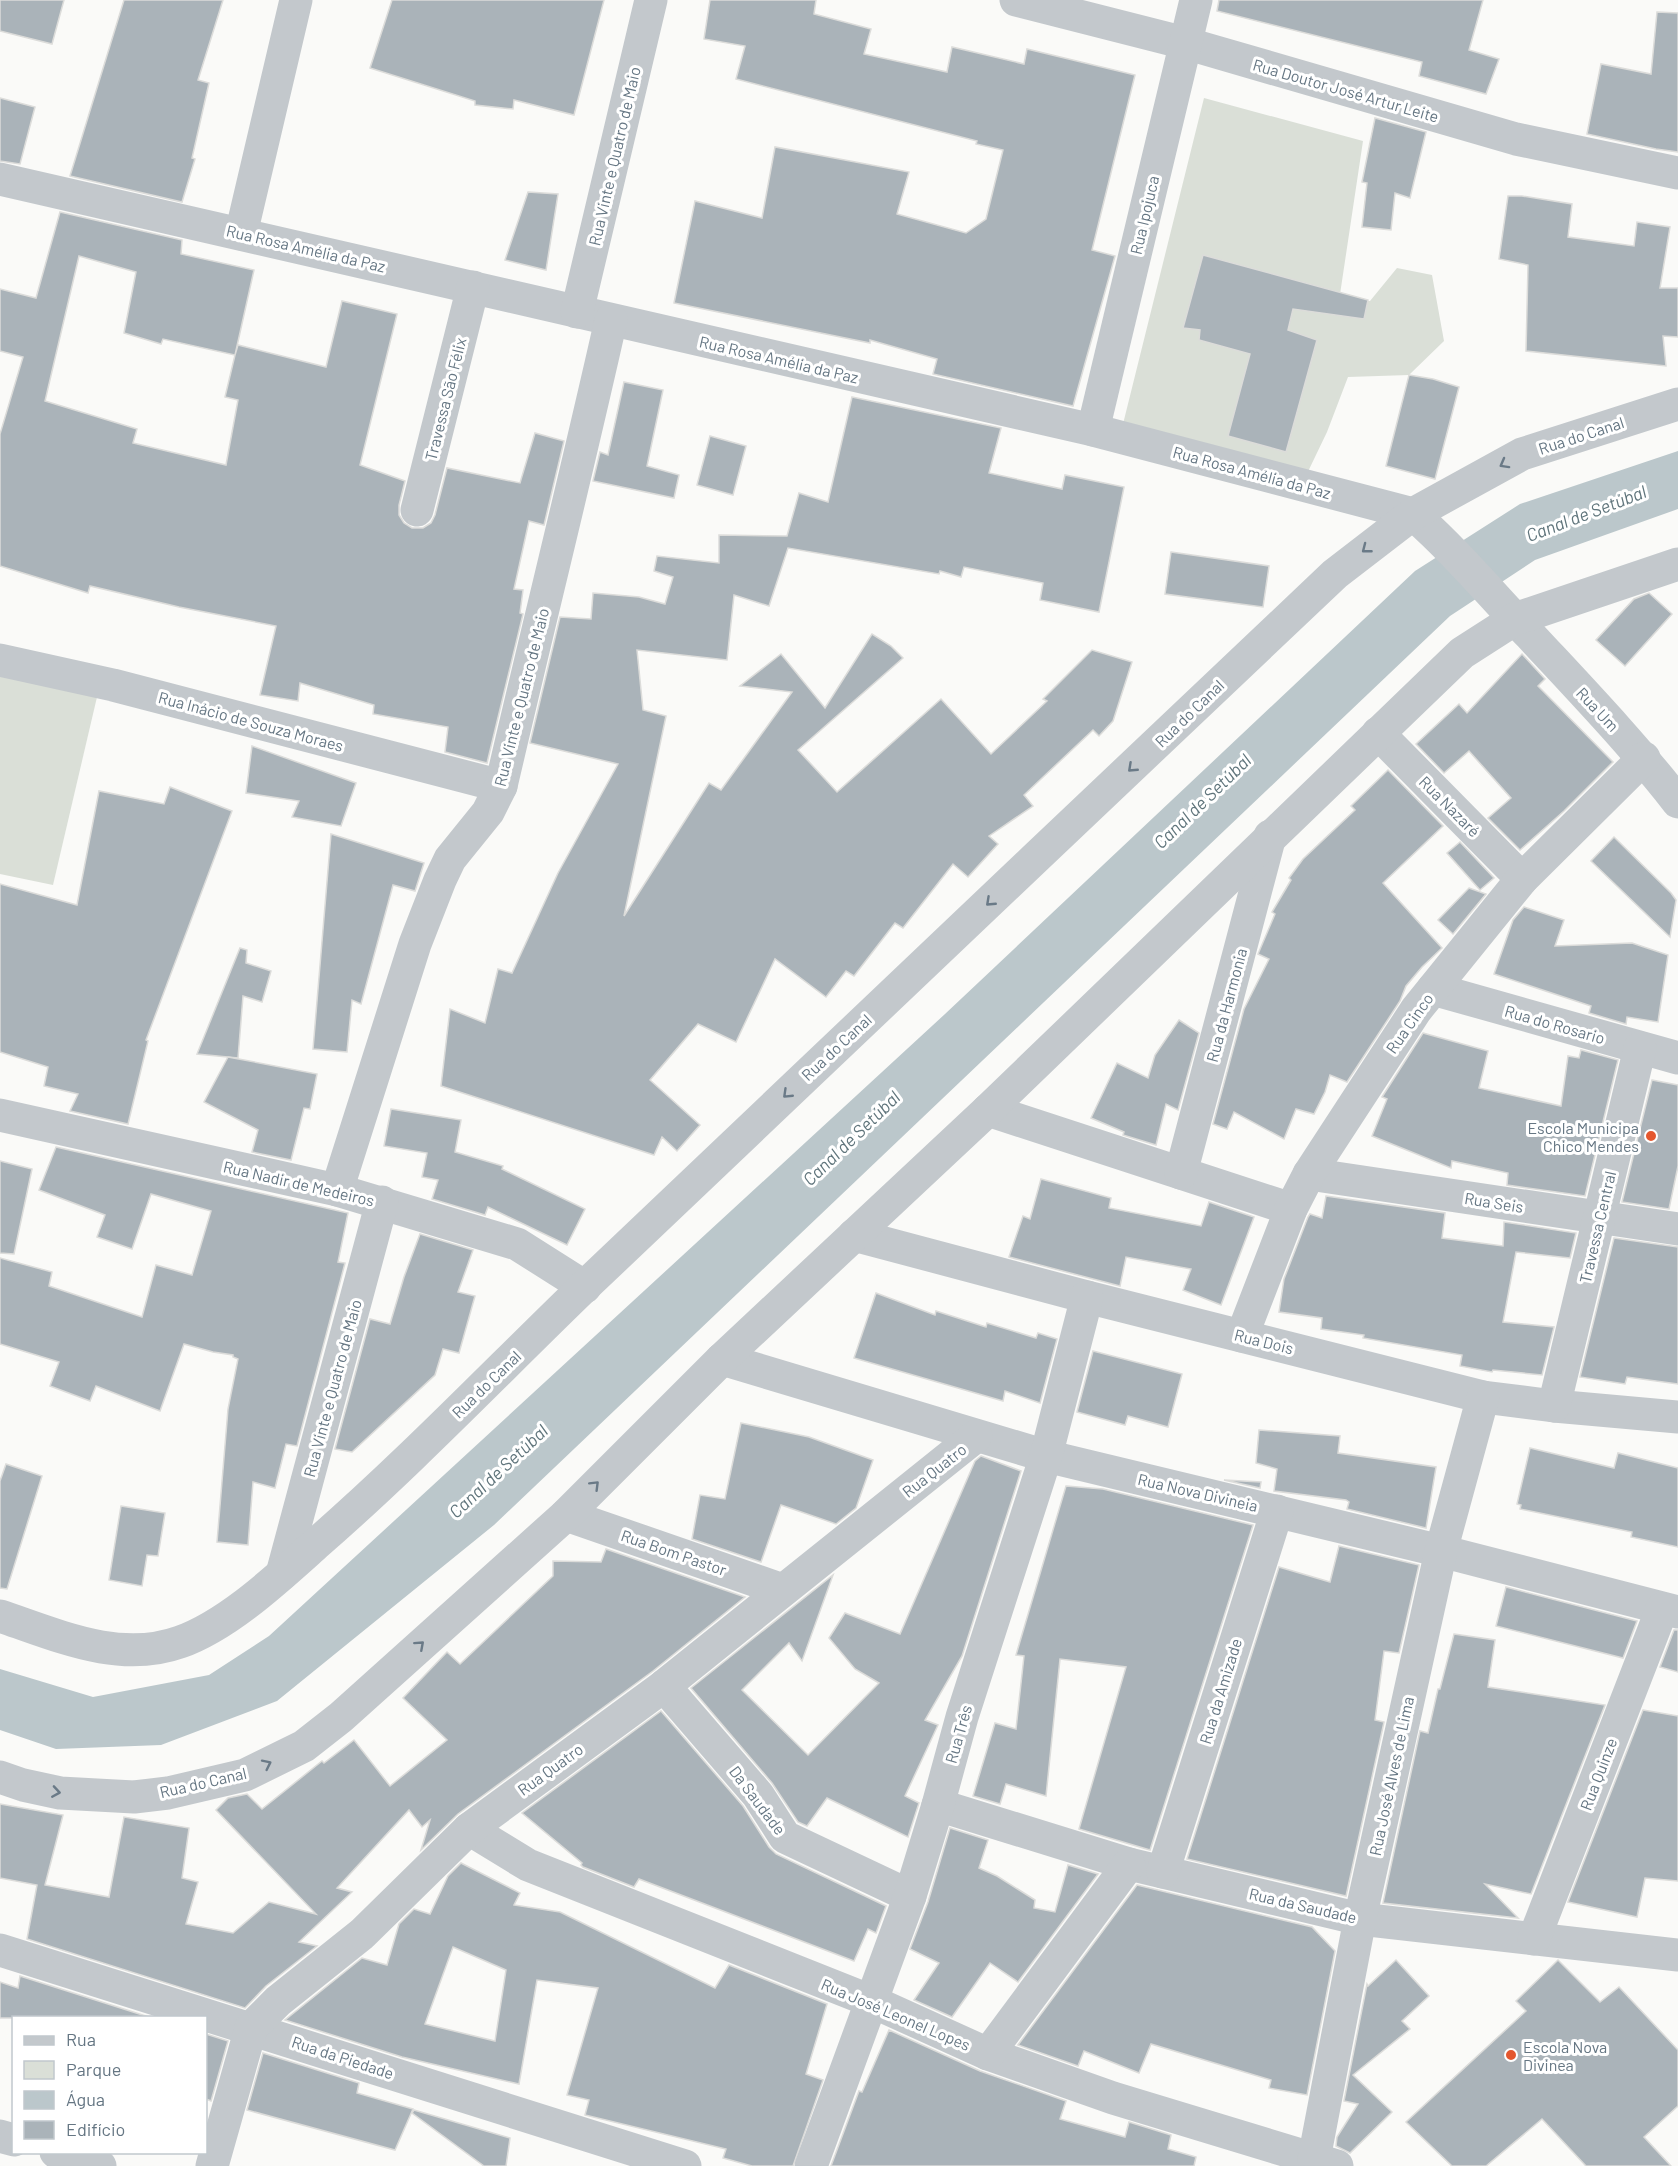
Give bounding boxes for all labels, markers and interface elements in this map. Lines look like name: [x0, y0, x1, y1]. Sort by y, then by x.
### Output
street label: Rua Doutor José Artur Leite: [1251, 54, 1441, 126]
street label: Rua Vinte e Quatro de Maio: [584, 65, 644, 247]
street label: Rua Ipojuca: [1126, 174, 1162, 256]
street label: Rua Rosa Amélia da Paz: [225, 220, 387, 276]
street label: Rua Rosa Amélia da Paz: [698, 331, 860, 387]
street label: Travessa São Félix: [421, 335, 470, 462]
street label: Rua do Canal: [1536, 412, 1626, 458]
street label: Rua Rosa Amélia da Paz: [1171, 442, 1333, 502]
one-way arrow: [1500, 457, 1510, 468]
water label: Canal de Setúbal: [1523, 480, 1649, 546]
one-way arrow: [1362, 542, 1373, 553]
street label: Rua Vinte e Quatro de Maio: [490, 606, 552, 788]
street label: Rua do Canal: [1151, 675, 1227, 751]
street label: Rua Um: [1573, 683, 1623, 735]
street label: Rua Inácio de Souza Moraes: [156, 687, 346, 755]
water label: Canal de Setúbal: [1149, 749, 1255, 853]
one-way arrow: [1128, 761, 1138, 772]
street label: Rua Nazaré: [1416, 772, 1484, 840]
one-way arrow: [987, 895, 997, 906]
street label: Rua da Harmonia: [1202, 946, 1250, 1064]
street label: Rua Cinco: [1381, 989, 1437, 1057]
street label: Rua do Rosario: [1503, 1001, 1607, 1047]
street label: Rua do Canal: [797, 1010, 875, 1084]
one-way arrow: [784, 1086, 795, 1097]
water label: Canal de Setúbal: [798, 1086, 904, 1190]
place label: Escola Municipa Chico Mendes: [1527, 1118, 1639, 1155]
marker: Escola Municipa Chico Mendes: [1644, 1129, 1658, 1143]
street label: Rua Nadir de Medeiros: [222, 1156, 376, 1210]
street label: Travessa Central: [1575, 1169, 1619, 1285]
street label: Rua Seis: [1463, 1188, 1525, 1216]
street label: Rua Vinte e Quatro de Maio: [299, 1297, 365, 1479]
street label: Rua Dois: [1233, 1325, 1295, 1357]
street label: Rua do Canal: [448, 1346, 524, 1422]
water label: Canal de Setúbal: [444, 1420, 552, 1522]
street label: Rua Quatro: [898, 1439, 970, 1501]
street label: Rua Nova Divineia: [1136, 1469, 1260, 1515]
one-way arrow: [588, 1482, 599, 1493]
street label: Rua Bom Pastor: [619, 1525, 729, 1579]
street label: Rua da Amizade: [1195, 1636, 1245, 1746]
one-way arrow: [414, 1641, 424, 1652]
street label: Rua José Alves de Lima: [1365, 1695, 1417, 1857]
street label: Rua Três: [941, 1703, 975, 1765]
street label: Rua Quinze: [1576, 1735, 1620, 1813]
street label: Rua Quatro: [514, 1739, 586, 1799]
one-way arrow: [261, 1760, 272, 1771]
street label: Da Saudade: [726, 1762, 790, 1838]
street label: Rua do Canal: [158, 1763, 248, 1801]
one-way arrow: [52, 1785, 61, 1797]
street label: Rua da Saudade: [1247, 1883, 1359, 1927]
street label: Rua José Leonel Lopes: [819, 1974, 973, 2054]
legend: [12, 2016, 207, 2154]
text: Rua: [66, 2028, 96, 2050]
street label: Rua da Piedade: [290, 2032, 396, 2082]
place label: Escola Nova Divinea: [1523, 2037, 1607, 2074]
marker: Escola Nova Divinea: [1504, 2048, 1518, 2062]
text: Parque: [66, 2058, 121, 2080]
text: Água: [66, 2088, 105, 2110]
text: Edifício: [66, 2118, 125, 2140]

